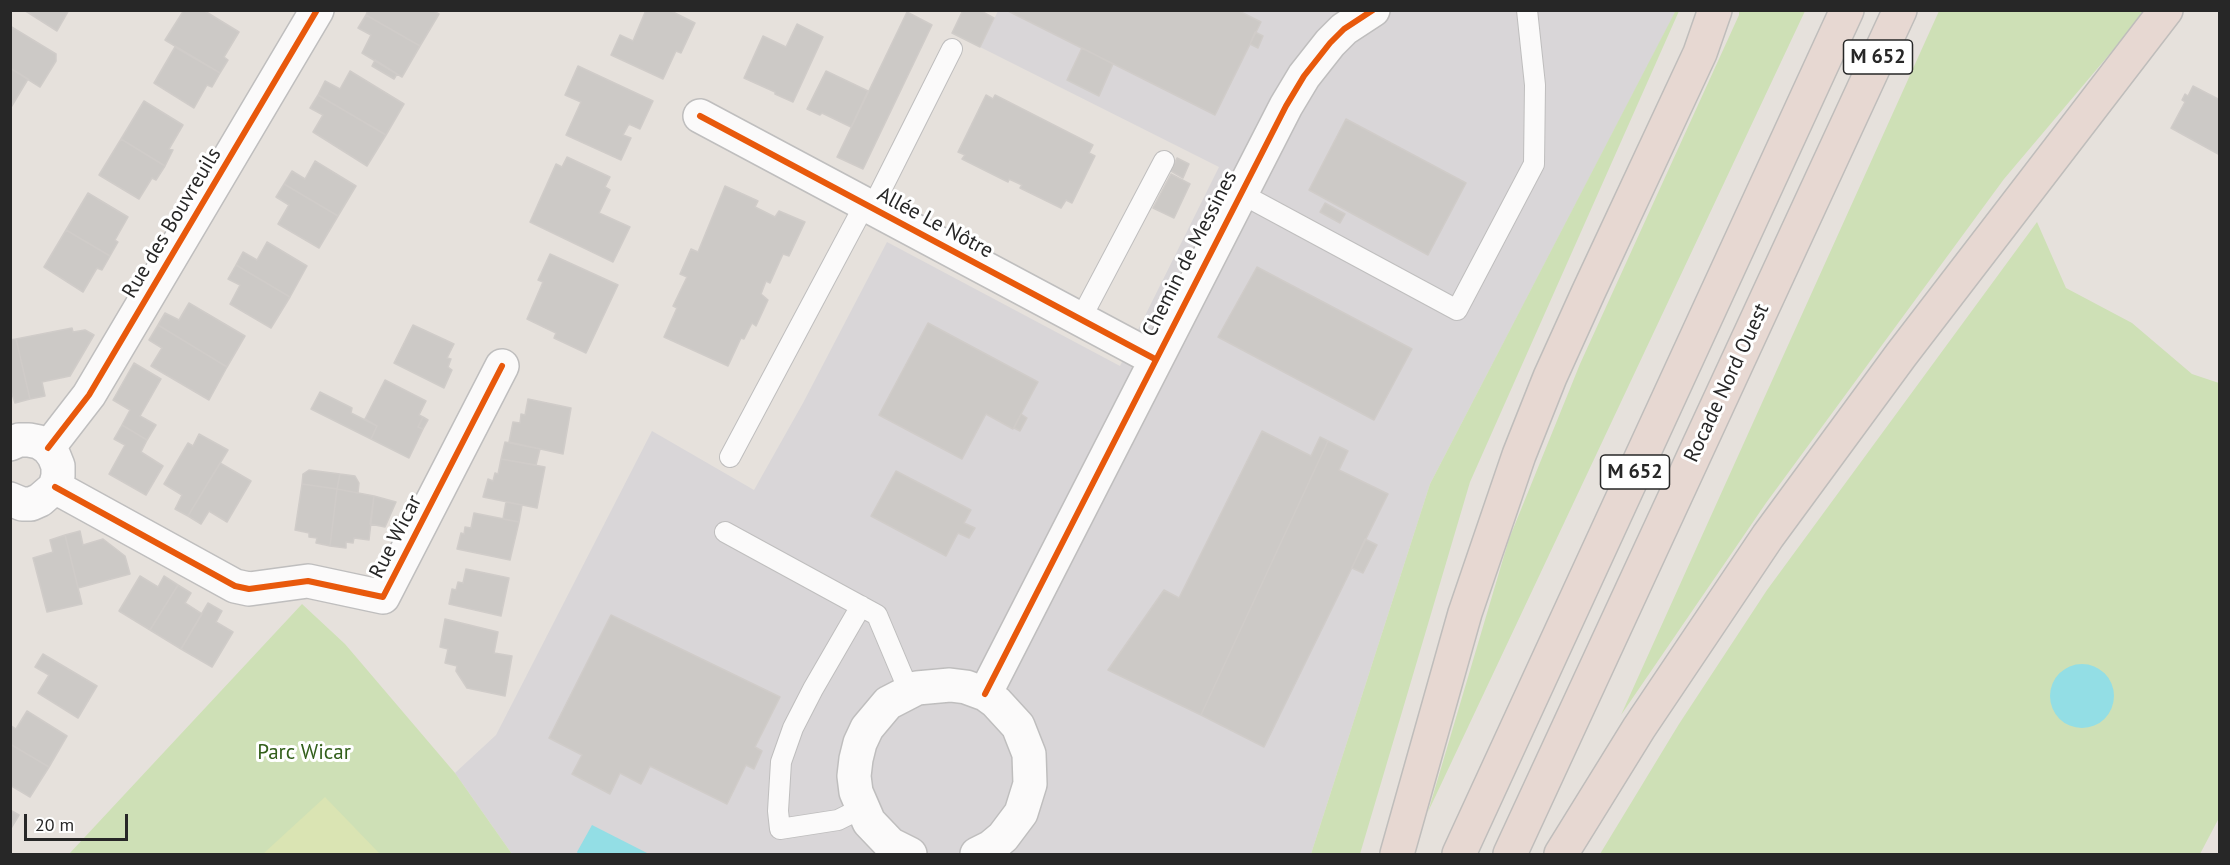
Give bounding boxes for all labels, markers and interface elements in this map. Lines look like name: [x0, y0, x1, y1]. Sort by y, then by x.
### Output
road number: M 652: [1844, 40, 1912, 74]
street label: Rue des Bouvreuils: [117, 143, 227, 303]
street label: Chemin de Messines: [1137, 167, 1243, 341]
street label: Allée Le Nôtre: [873, 182, 997, 264]
street label: Rocade Nord Ouest: [1679, 300, 1775, 466]
road number: M 652: [1600, 455, 1670, 489]
street label: Rue Wicar: [364, 491, 428, 583]
park label: Parc Wicar: [257, 740, 351, 766]
scale bar: [27, 802, 130, 840]
text: 20 m: [35, 813, 74, 836]

